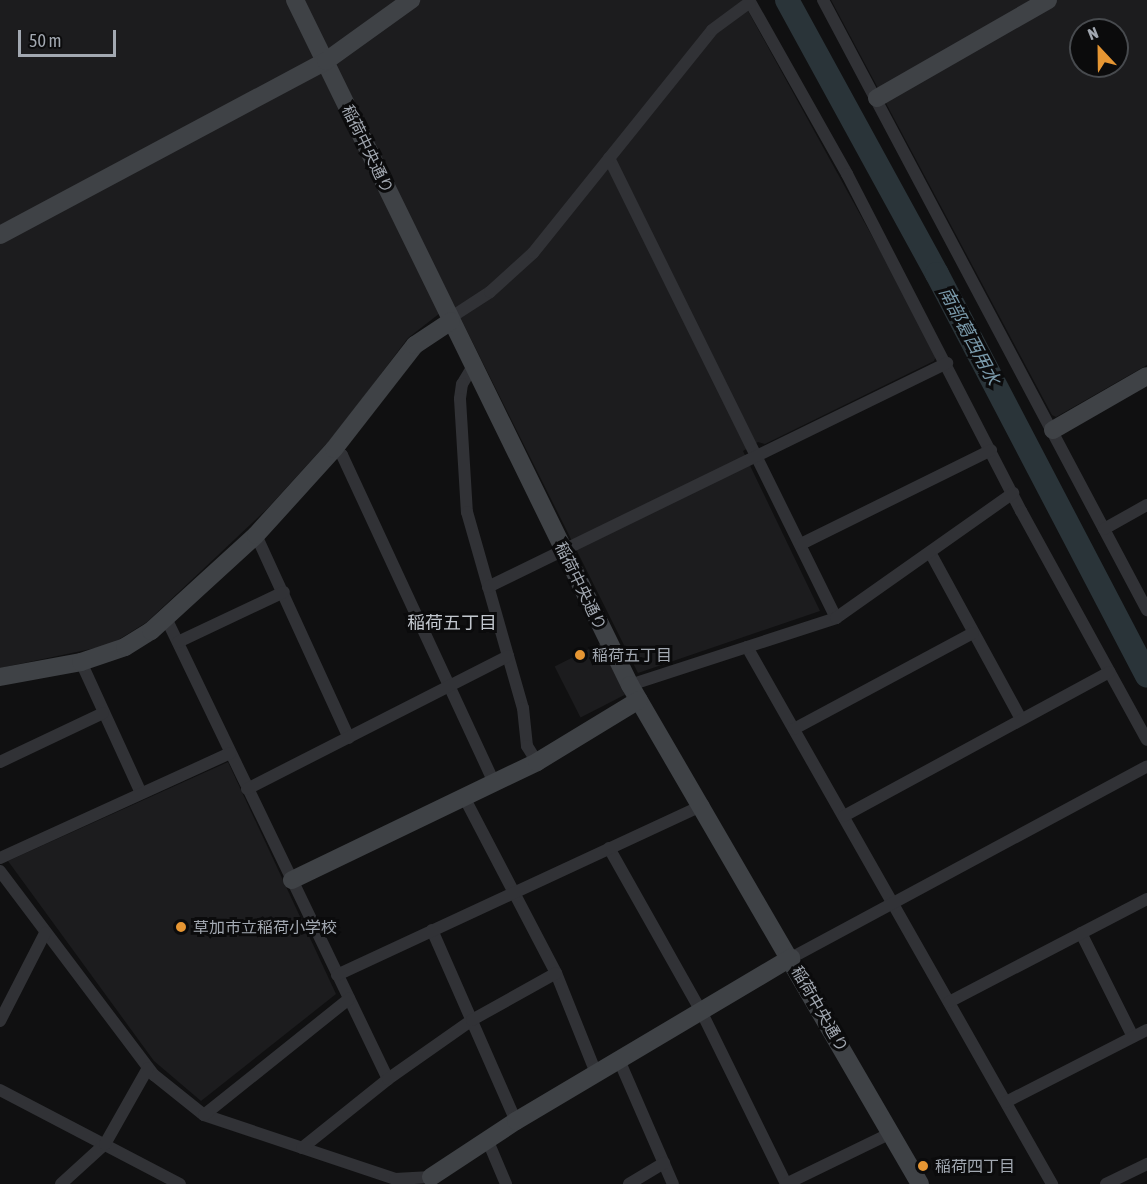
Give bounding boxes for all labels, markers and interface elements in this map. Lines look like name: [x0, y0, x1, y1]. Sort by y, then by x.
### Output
scale bar: [21, 18, 118, 56]
north arrow: [1069, 18, 1129, 78]
text: N: [1085, 23, 1101, 43]
text: 50 m: [29, 30, 61, 51]
street label: 稲荷中央通り: [338, 102, 398, 196]
water label: 南部葛西用水: [934, 283, 1004, 389]
street label: 稲荷中央通り: [551, 539, 611, 633]
district label: 稲荷五丁目: [407, 612, 497, 634]
place label: 稲荷五丁目: [592, 645, 672, 665]
marker: 稲荷五丁目: [573, 648, 587, 662]
place label: 草加市立稲荷小学校: [193, 917, 337, 937]
marker: 草加市立稲荷小学校: [174, 920, 188, 934]
street label: 稲荷中央通り: [788, 963, 852, 1055]
place label: 稲荷四丁目: [935, 1156, 1015, 1176]
marker: 稲荷四丁目: [916, 1159, 930, 1173]

